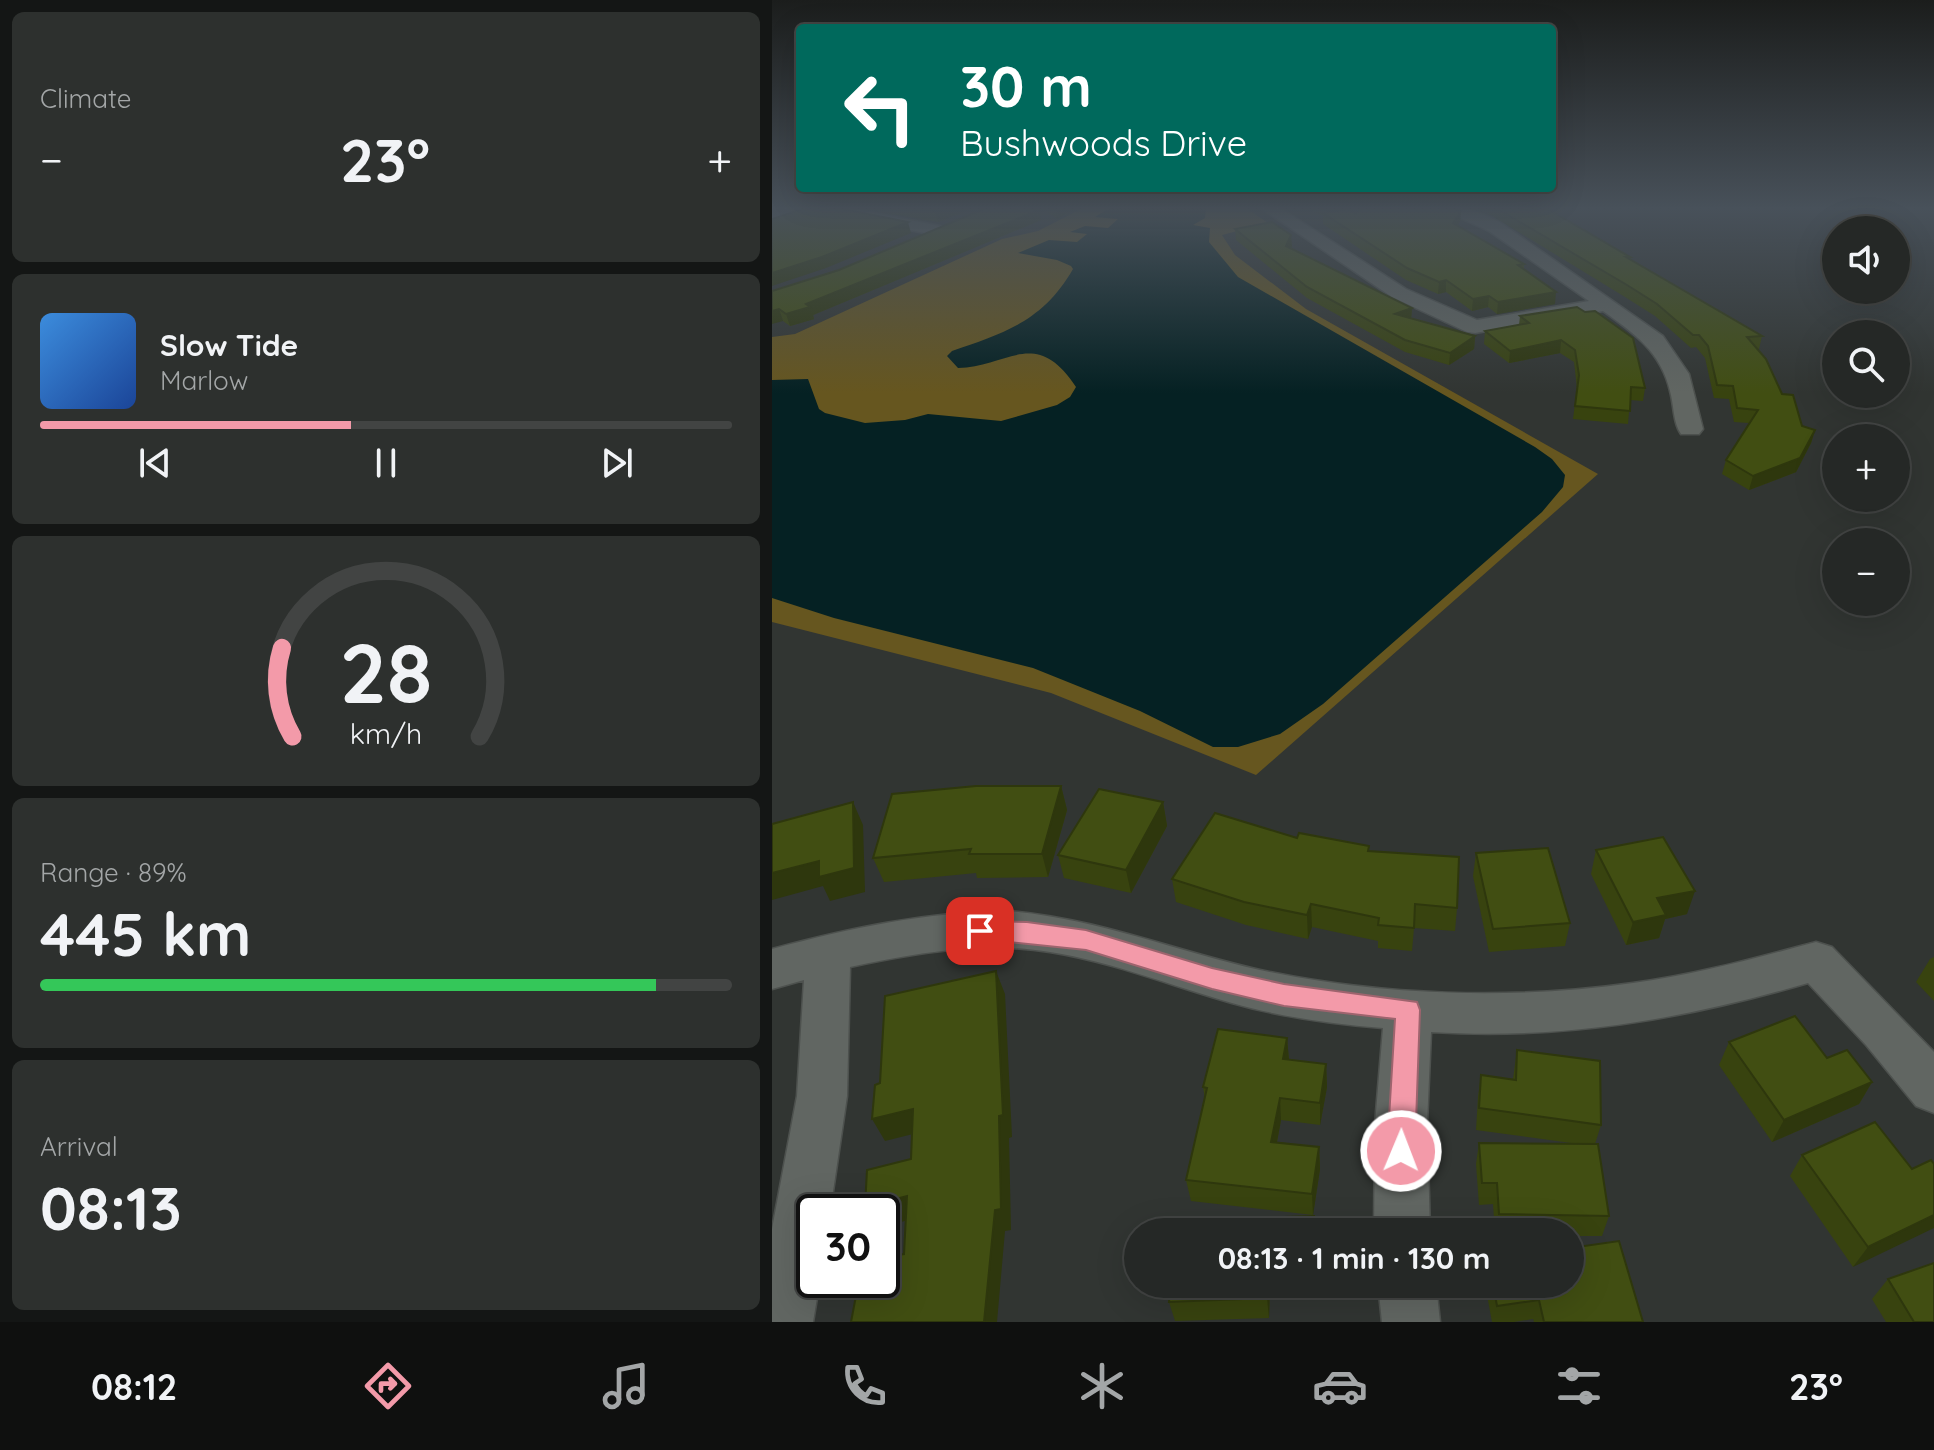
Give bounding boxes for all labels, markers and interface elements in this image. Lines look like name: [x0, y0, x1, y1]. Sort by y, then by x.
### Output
text: 30 m: [960, 51, 1092, 121]
icon: left: [828, 56, 932, 160]
text: Climate: [40, 82, 131, 115]
text: Bushwoods Drive: [960, 120, 1247, 165]
text: 23°: [340, 122, 430, 197]
text: −: [40, 132, 63, 187]
text: +: [707, 132, 732, 187]
map controls: [1822, 216, 1910, 616]
button: sound: [1822, 216, 1910, 304]
button: search: [1822, 320, 1910, 408]
text: Slow Tide: [160, 326, 298, 364]
text: Marlow: [160, 364, 248, 397]
button: +: [1822, 424, 1910, 512]
icon: previous: [133, 441, 177, 485]
icon: pause: [364, 441, 408, 485]
icon: next: [595, 441, 639, 485]
button: −: [1822, 528, 1910, 616]
text: 28: [340, 620, 432, 724]
text: km/h: [350, 715, 422, 751]
text: Range · 89%: [40, 856, 187, 889]
text: 445 km: [40, 896, 251, 971]
pin: [946, 897, 1014, 965]
icon: arrive: [958, 909, 1002, 953]
position arrow: [1359, 1109, 1443, 1193]
text: Arrival: [40, 1130, 118, 1163]
text: 08:13: [40, 1170, 182, 1245]
speed limit sign: 30: [796, 1194, 900, 1298]
text: 08:13 · 1 min · 130 m: [1218, 1239, 1490, 1277]
icon: directions: [360, 1358, 416, 1414]
icon: music: [598, 1358, 654, 1414]
icon: phone: [836, 1358, 892, 1414]
icon: climate: [1074, 1358, 1130, 1414]
icon: car: [1312, 1358, 1368, 1414]
icon: filters: [1551, 1358, 1607, 1414]
text: 08:12: [91, 1364, 177, 1409]
text: 23°: [1789, 1364, 1843, 1409]

